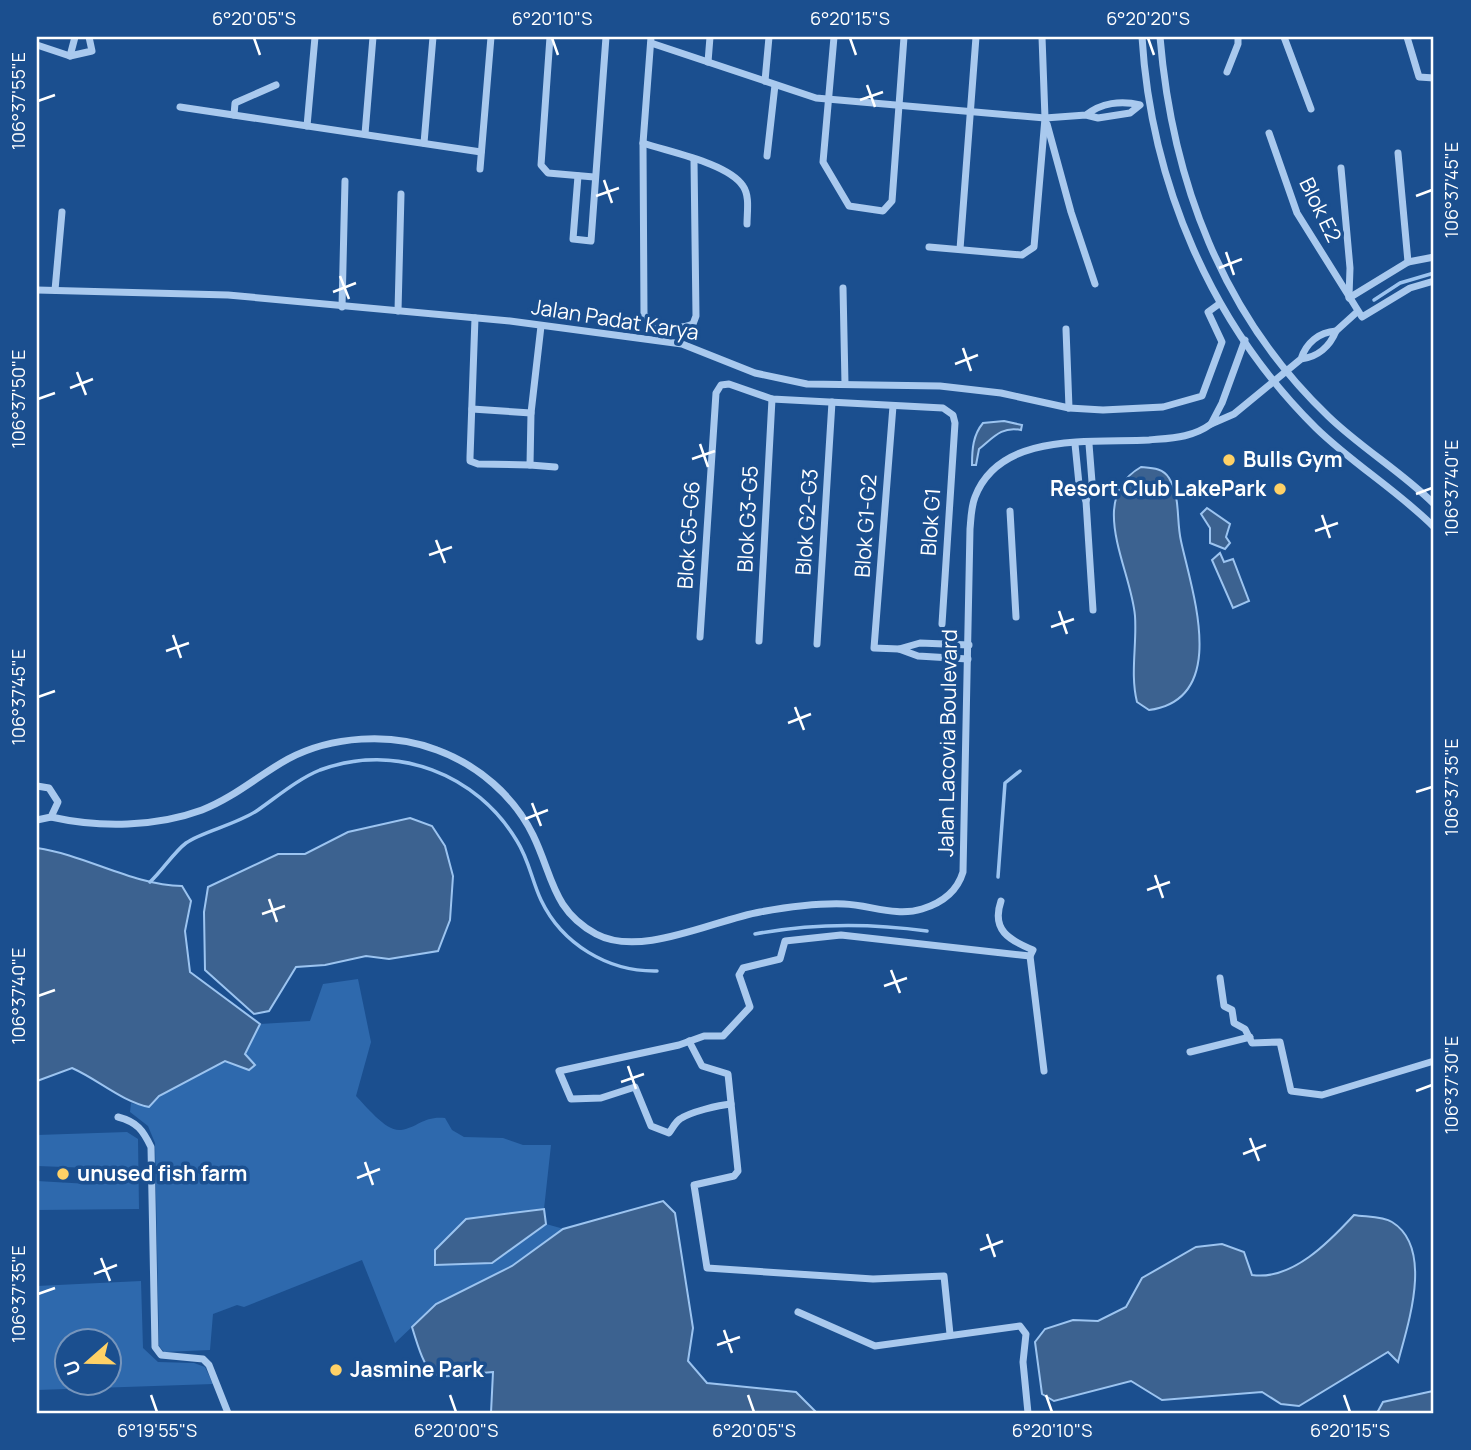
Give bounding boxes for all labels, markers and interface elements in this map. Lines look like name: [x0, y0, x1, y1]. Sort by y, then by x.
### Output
text: 6°20'05"S: [212, 6, 296, 30]
text: 6°20'10"S: [512, 6, 592, 30]
text: 6°20'15"S: [810, 6, 890, 30]
text: 6°20'20"S: [1106, 6, 1190, 30]
text: 106°37'55"E: [6, 52, 30, 150]
text: 106°37'45"E: [1439, 142, 1463, 238]
street label: Blok E2: [1293, 173, 1349, 247]
street label: Jalan Padat Karya: [529, 292, 701, 346]
text: 106°37'50"E: [6, 350, 30, 448]
text: 106°37'40"E: [1439, 440, 1463, 536]
place label: Bulls Gym: [1243, 445, 1343, 473]
marker: Bulls Gym: [1221, 452, 1237, 468]
street label: Blok G3-G5: [730, 465, 764, 573]
street label: Blok G2-G3: [788, 468, 824, 576]
street label: Blok G1-G2: [847, 473, 883, 578]
place label: Resort Club LakePark: [1050, 474, 1267, 502]
street label: Blok G5-G6: [670, 480, 706, 590]
marker: Resort Club LakePark: [1272, 481, 1288, 497]
street label: Blok G1: [914, 487, 946, 557]
street label: Jalan Lacovia Boulevard: [931, 629, 963, 857]
text: 106°37'45"E: [6, 649, 30, 745]
text: 106°37'35"E: [1439, 738, 1463, 836]
text: 106°37'40"E: [6, 948, 30, 1044]
text: 106°37'30"E: [1439, 1036, 1463, 1134]
place label: unused fish farm: [77, 1159, 247, 1187]
marker: unused fish farm: [55, 1166, 71, 1182]
text: 106°37'35"E: [6, 1245, 30, 1343]
north arrow: [52, 1328, 122, 1398]
place label: Jasmine Park: [350, 1355, 484, 1383]
text: U: [57, 1357, 87, 1379]
marker: Jasmine Park: [328, 1362, 344, 1378]
text: 6°19'55"S: [117, 1418, 197, 1442]
text: 6°20'00"S: [414, 1418, 498, 1442]
text: 6°20'05"S: [712, 1418, 796, 1442]
text: 6°20'10"S: [1012, 1418, 1092, 1442]
text: 6°20'15"S: [1310, 1418, 1390, 1442]

